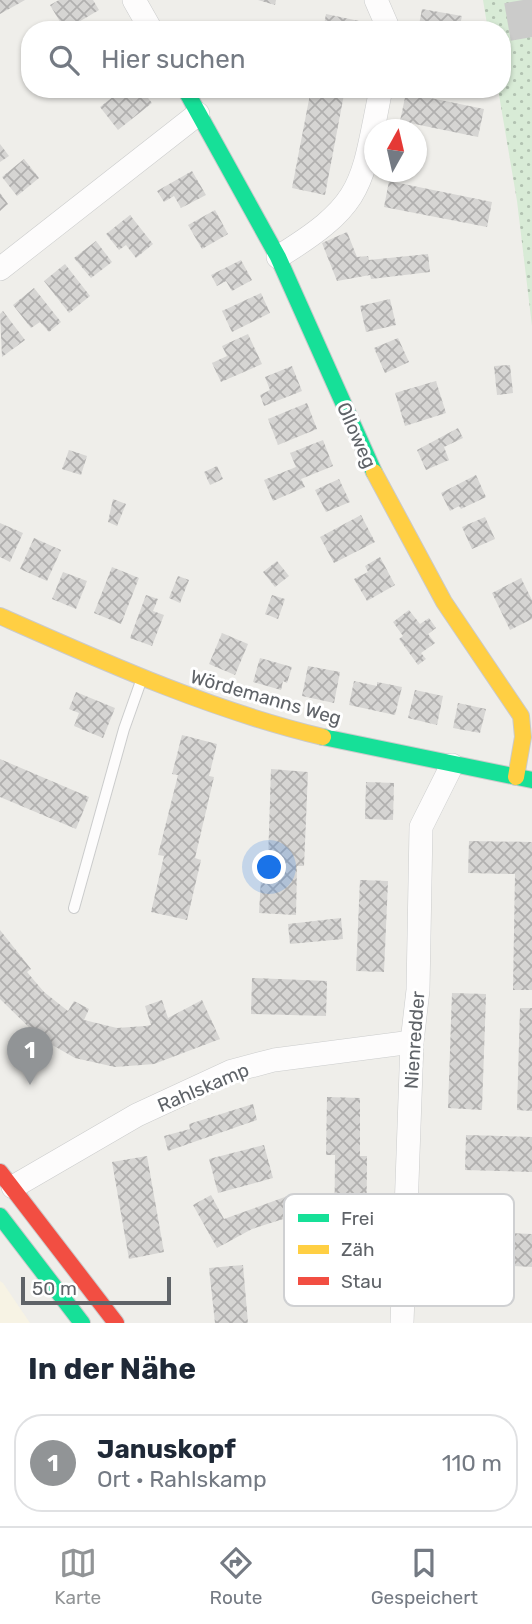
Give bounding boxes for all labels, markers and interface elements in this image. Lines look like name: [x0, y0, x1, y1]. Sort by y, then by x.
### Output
search box: [21, 21, 511, 98]
icon: search: [45, 41, 83, 79]
text: Hier suchen: [101, 44, 246, 75]
north arrow: [364, 119, 427, 182]
street label: Olloweg: [332, 399, 381, 472]
street label: Wördemanns Weg: [188, 665, 344, 730]
your location: [252, 850, 286, 884]
street label: Nienredder: [400, 990, 429, 1090]
pin: 1: [7, 1027, 53, 1085]
street label: Rahlskamp: [154, 1058, 252, 1117]
legend: [284, 1194, 514, 1306]
text: Frei: [341, 1207, 374, 1230]
text: Zäh: [341, 1238, 374, 1261]
text: Stau: [341, 1270, 382, 1293]
scale bar: [21, 1274, 172, 1306]
text: 50 m: [32, 1277, 77, 1300]
text: In der Nähe: [28, 1351, 196, 1387]
text: Januskopf: [97, 1434, 236, 1465]
text: 1: [47, 1449, 59, 1477]
text: 110 m: [442, 1449, 502, 1477]
text: Ort · Rahlskamp: [97, 1465, 267, 1493]
tab: Karte: [54, 1544, 101, 1609]
tab: Route: [210, 1544, 262, 1609]
tab: Gespeichert: [371, 1544, 478, 1609]

